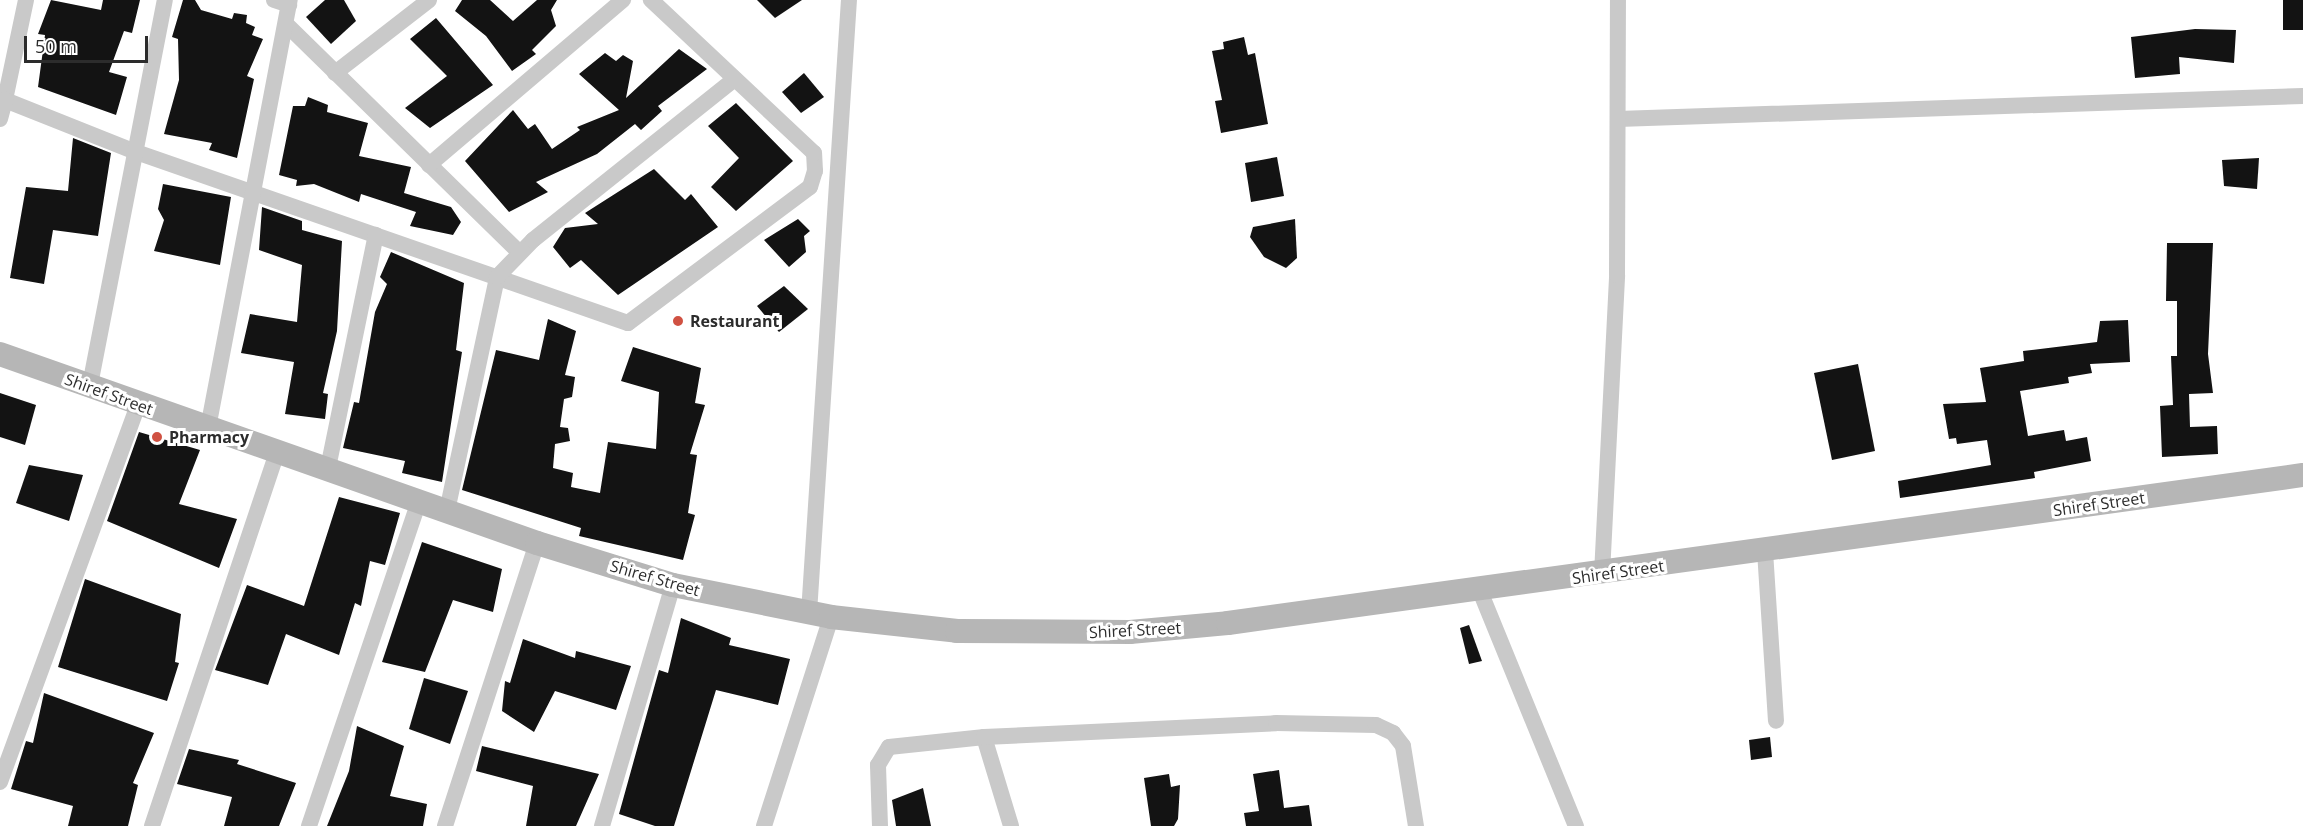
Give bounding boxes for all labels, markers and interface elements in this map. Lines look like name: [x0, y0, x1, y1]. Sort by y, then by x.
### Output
scale bar: [27, 24, 152, 62]
text: 50 m: [35, 34, 77, 58]
place label: Restaurant: [690, 311, 779, 331]
marker: Restaurant: [671, 314, 685, 328]
street label: Shiref Street: [62, 369, 156, 419]
place label: Pharmacy: [169, 427, 249, 447]
marker: Pharmacy: [150, 430, 164, 444]
street label: Shiref Street: [2052, 488, 2146, 520]
street label: Shiref Street: [608, 556, 702, 600]
street label: Shiref Street: [1571, 556, 1665, 588]
street label: Shiref Street: [1088, 618, 1182, 642]

